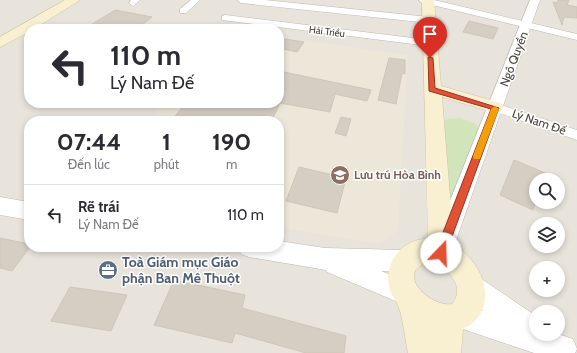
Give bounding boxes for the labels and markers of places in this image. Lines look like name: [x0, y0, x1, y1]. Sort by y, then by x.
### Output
pin: [413, 17, 447, 58]
school or university icon: Lưu trú Hòa Bình: [329, 164, 351, 186]
place label: Lưu trú Hòa Bình: [354, 167, 441, 182]
place label: Toà Giám mục Giáo phận Ban Mê Thuột: [122, 253, 240, 287]
office icon: Toà Giám mục Giáo phận Ban Mê Thuột: [97, 259, 119, 281]

